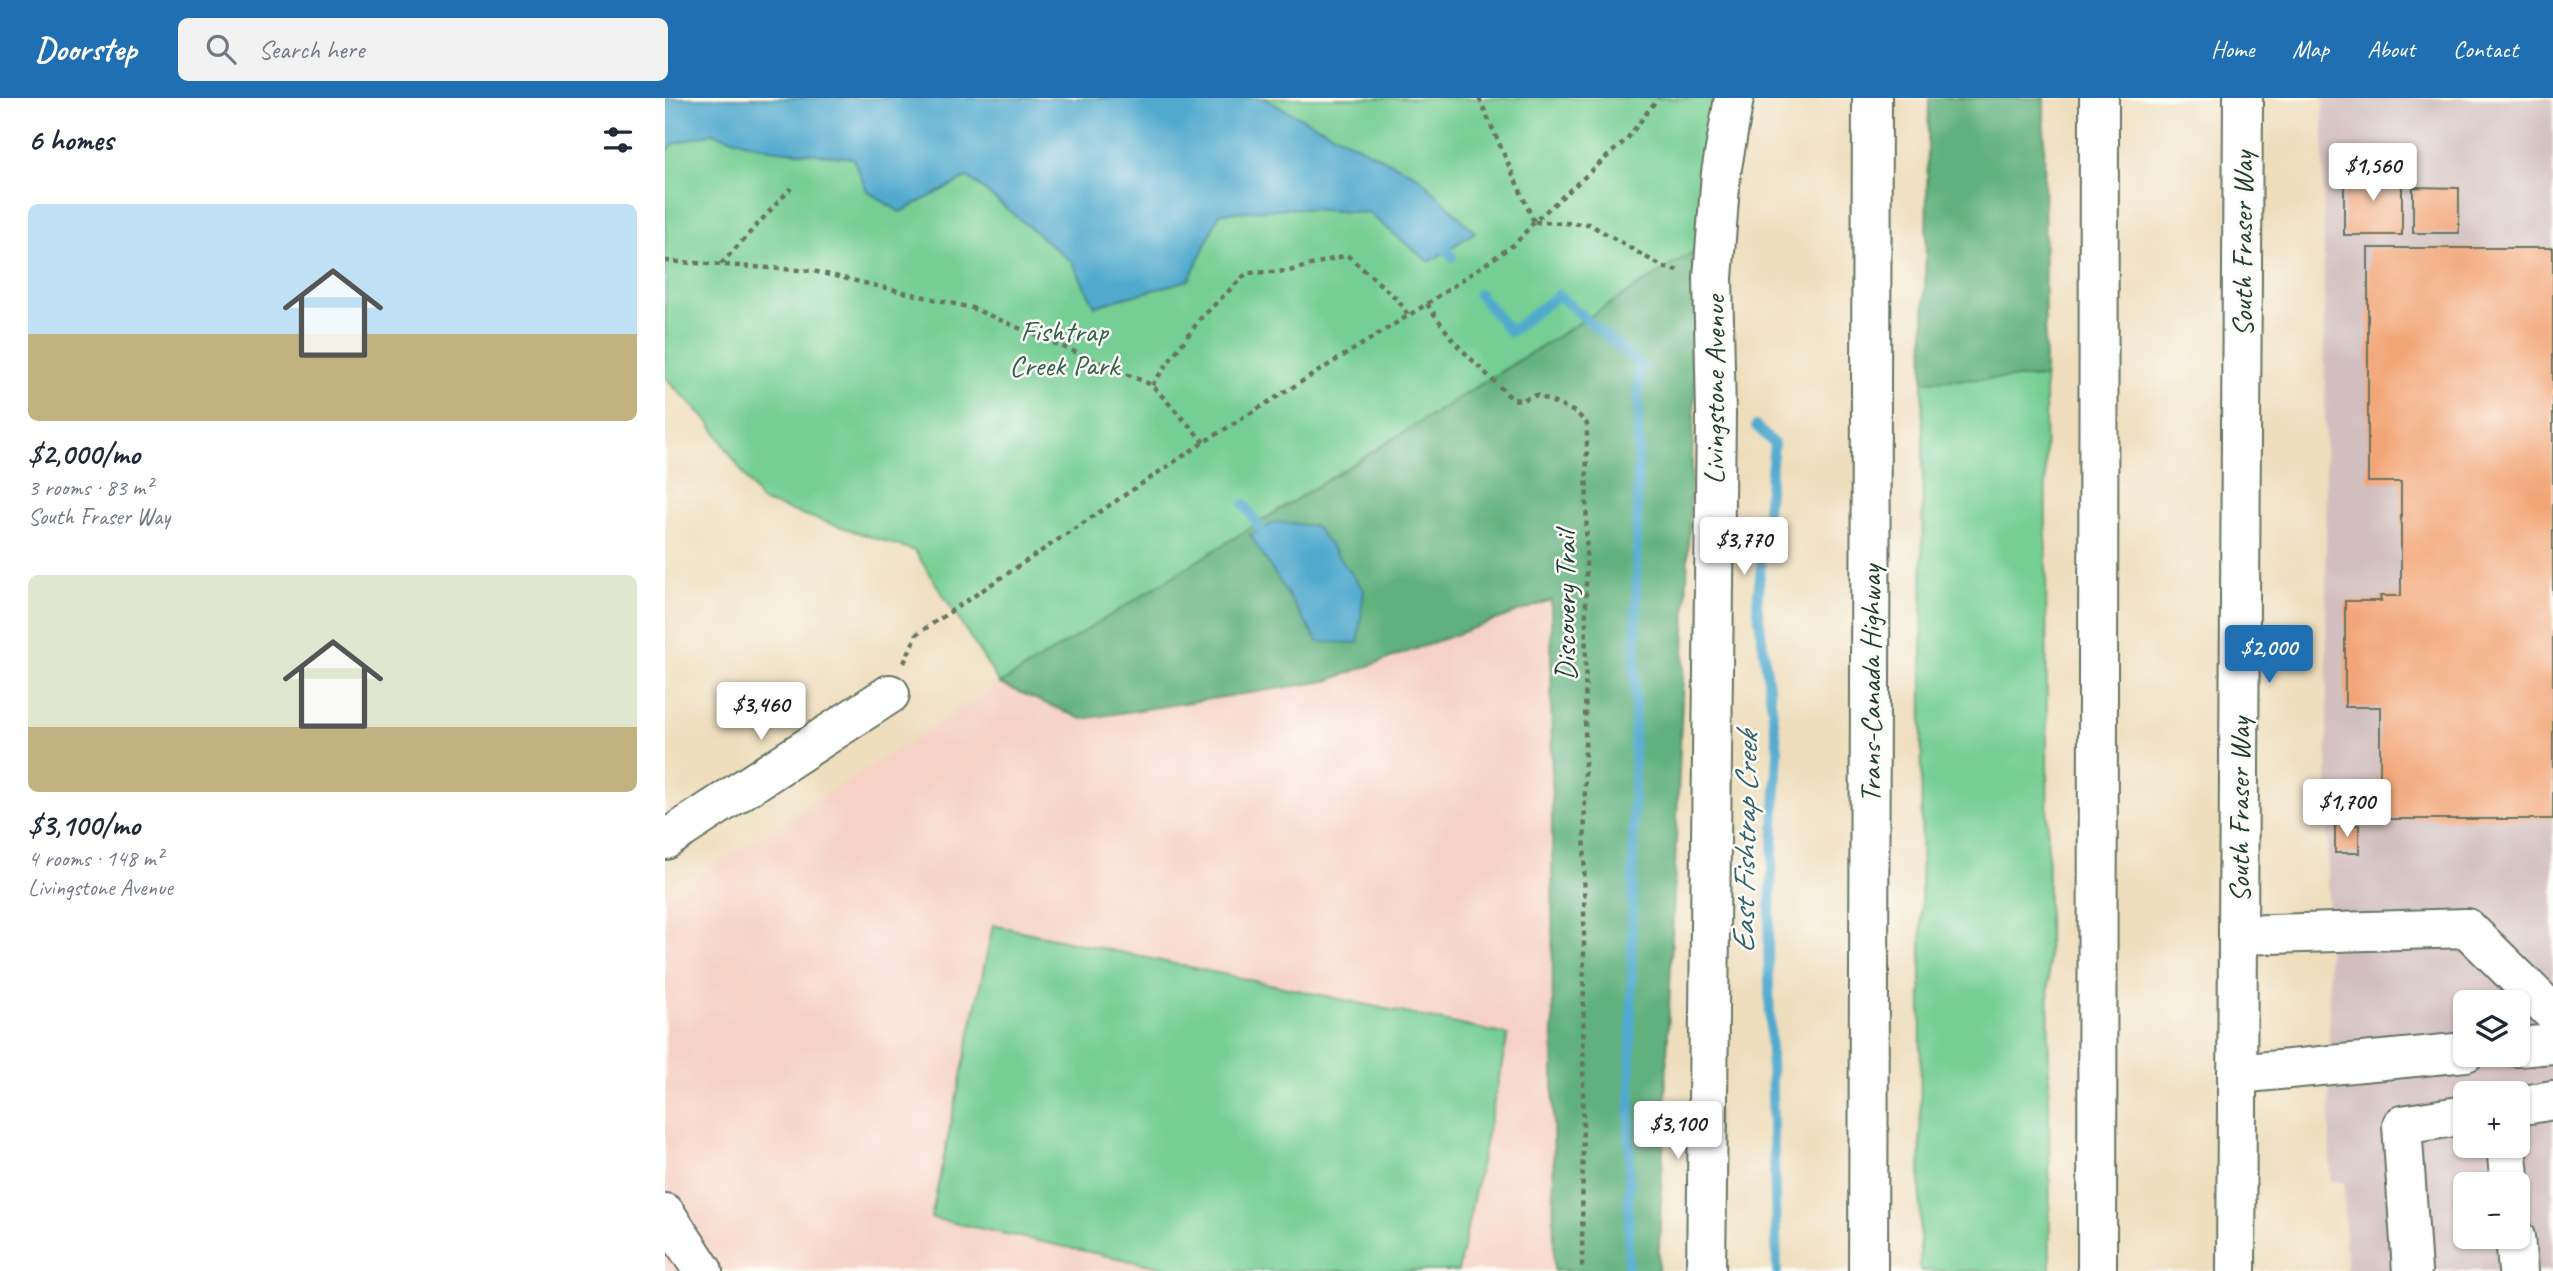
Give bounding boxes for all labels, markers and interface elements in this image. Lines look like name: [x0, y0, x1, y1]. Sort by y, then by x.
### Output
search box: [178, 18, 668, 81]
text: Doorstep: [35, 28, 136, 70]
icon: search: [202, 30, 240, 68]
text: Search here: [258, 33, 364, 66]
text: Home: [2211, 34, 2254, 64]
text: Map: [2292, 34, 2329, 64]
text: About: [2367, 34, 2415, 64]
text: Contact: [2453, 34, 2518, 64]
text: 6 homes: [28, 121, 113, 159]
icon: filters: [599, 121, 637, 159]
pin: $1,560: [2316, 144, 2430, 203]
street label: South Fraser Way: [2223, 149, 2261, 337]
text: $1,560: [2345, 151, 2401, 180]
icon: home: [270, 250, 396, 376]
street label: Livingstone Avenue: [1695, 293, 1733, 484]
park label: Fishtrap Creek Park: [1009, 312, 1121, 384]
text: $2,000/mo: [28, 435, 140, 473]
text: 3 rooms · 83 m²: [28, 473, 152, 502]
text: South Fraser Way: [28, 502, 170, 531]
pin: $3,770: [1687, 518, 1801, 577]
text: $3,770: [1716, 525, 1772, 554]
street label: Discovery Trail: [1546, 526, 1584, 681]
street label: Trans-Canada Highway: [1851, 562, 1889, 803]
icon: home: [270, 621, 396, 747]
pin: $2,000: [2212, 626, 2326, 685]
text: $2,000: [2241, 633, 2297, 662]
pin: $3,460: [704, 682, 818, 742]
text: $3,460: [733, 690, 789, 719]
street label: South Fraser Way: [2220, 715, 2258, 903]
water label: East Fishtrap Creek: [1723, 726, 1768, 954]
pin: $1,700: [2290, 780, 2404, 839]
text: $1,700: [2319, 787, 2375, 816]
text: $3,100/mo: [28, 806, 140, 844]
text: 4 rooms · 148 m²: [28, 844, 163, 873]
text: Livingstone Avenue: [28, 873, 173, 902]
map controls: [2453, 990, 2530, 1249]
button: layers: [2453, 990, 2530, 1067]
button: +: [2453, 1081, 2530, 1158]
pin: $3,100: [1621, 1102, 1735, 1161]
text: $3,100: [1650, 1109, 1706, 1138]
button: −: [2453, 1172, 2530, 1249]

